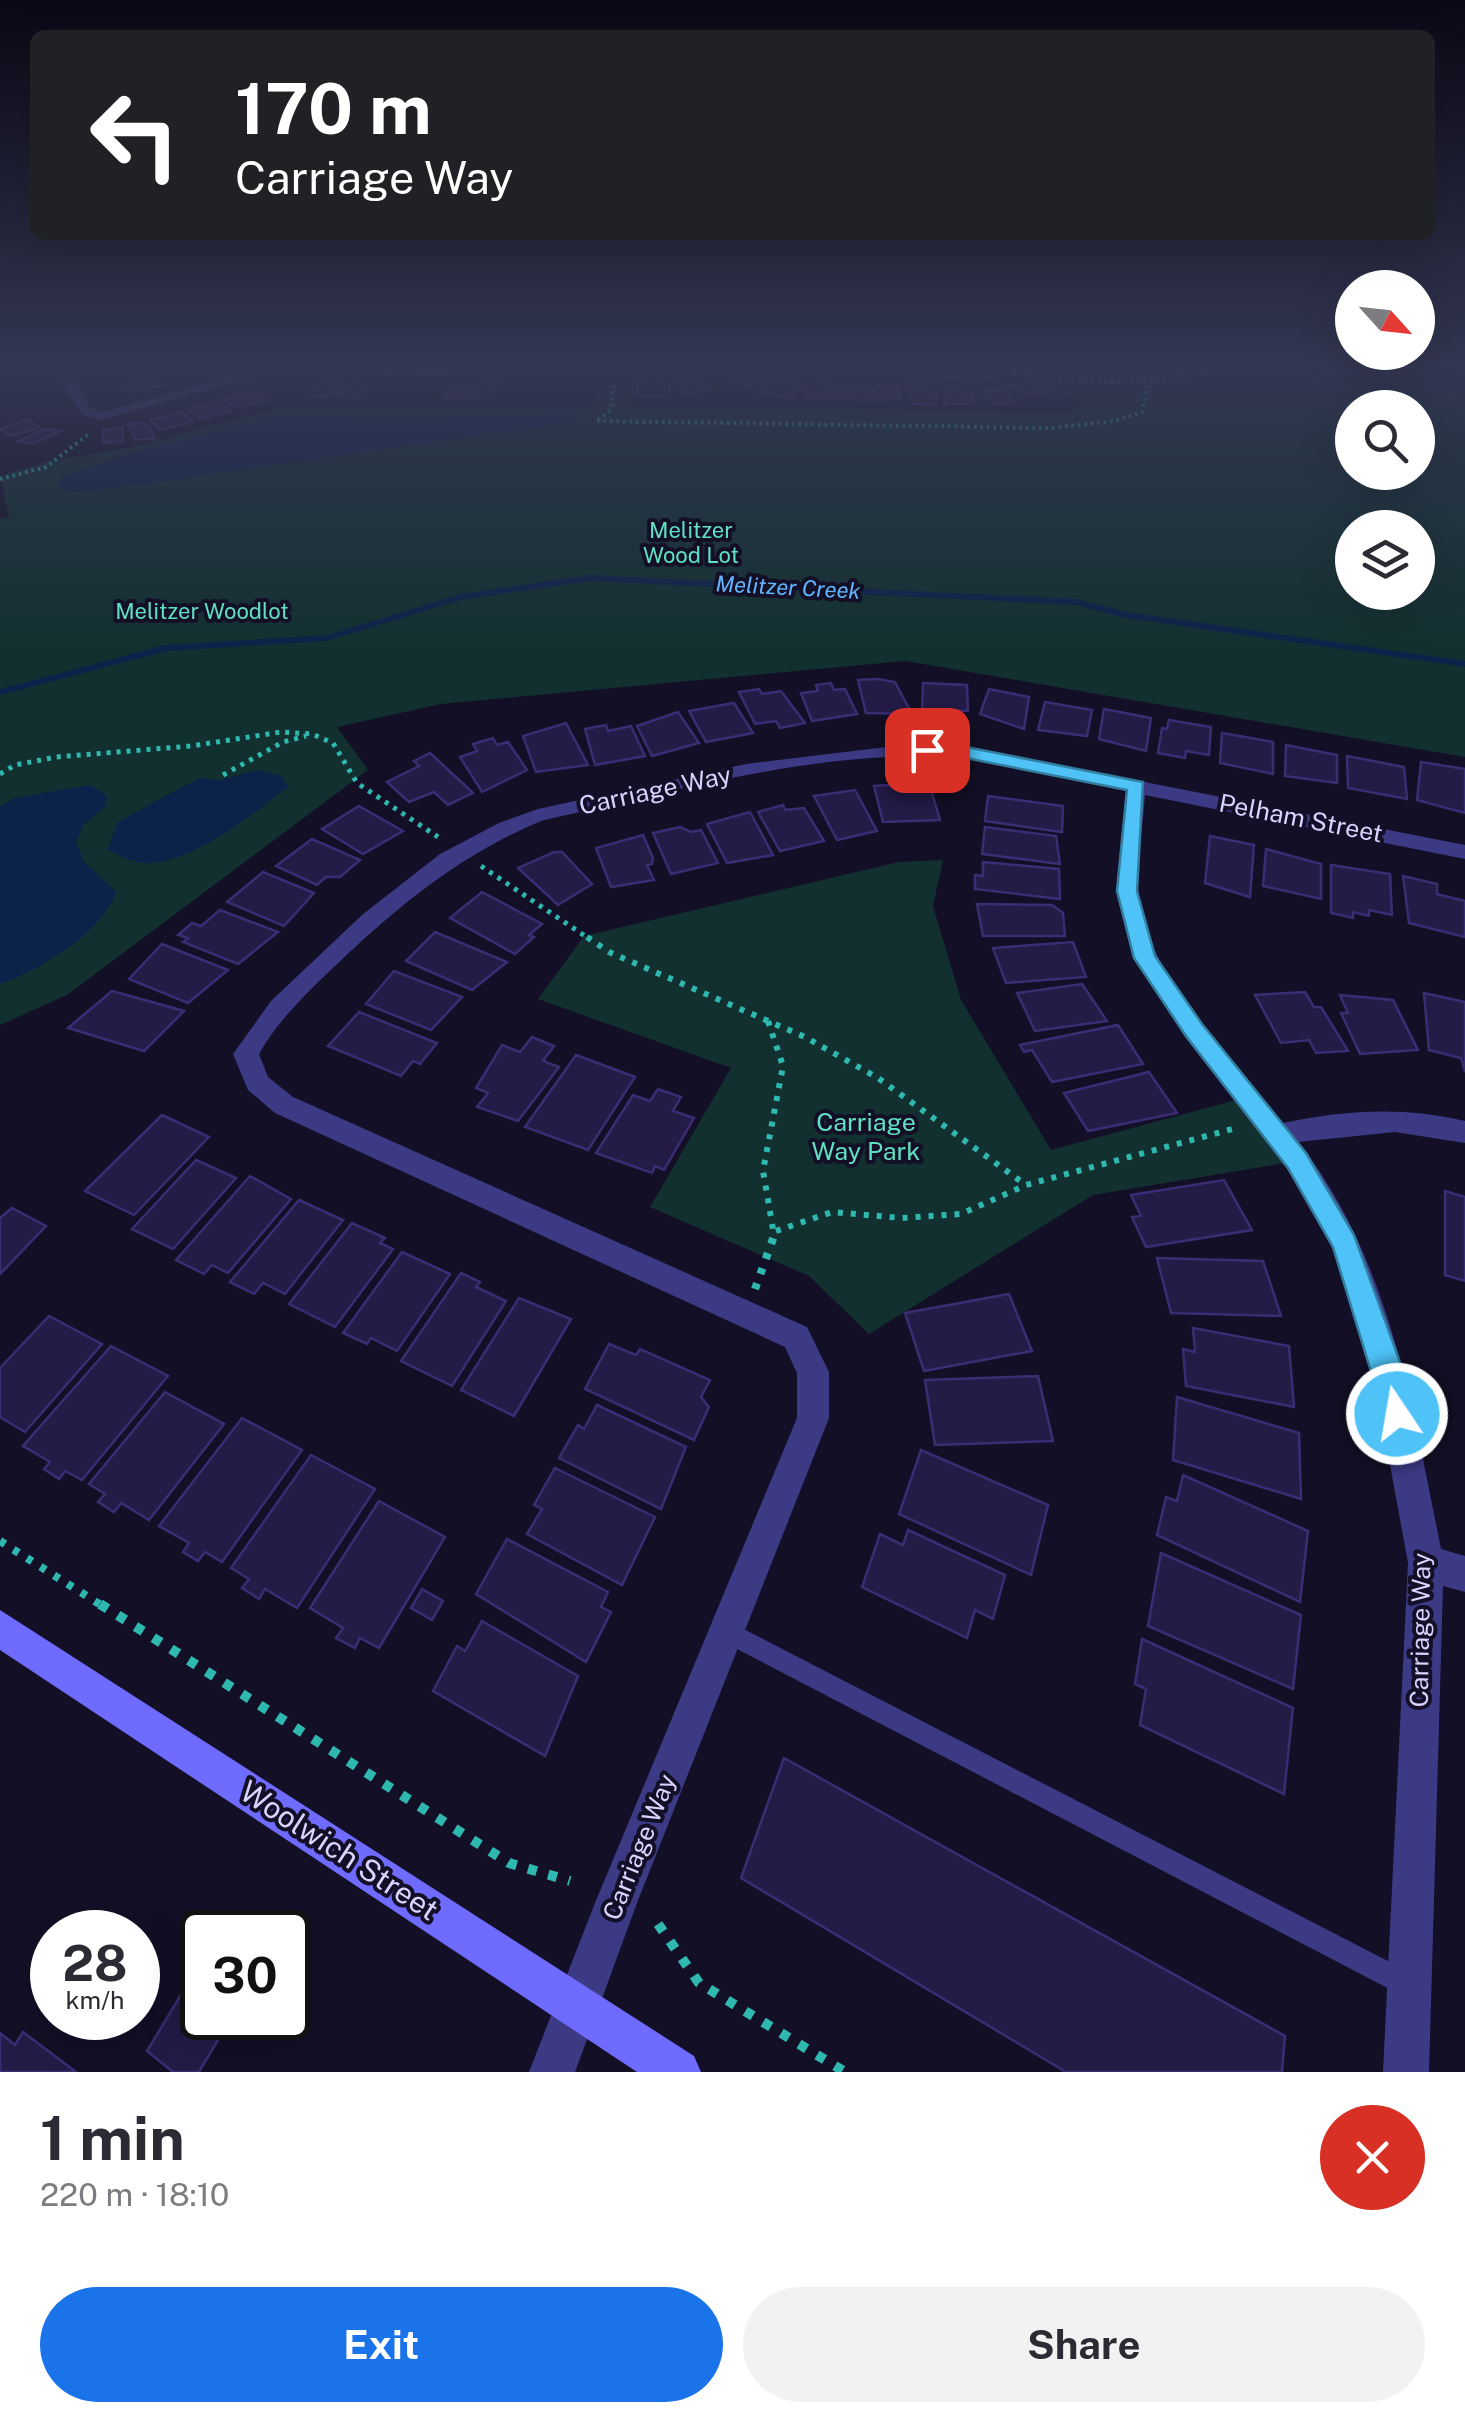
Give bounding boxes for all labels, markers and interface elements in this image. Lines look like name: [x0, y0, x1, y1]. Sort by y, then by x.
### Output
text: 170 m: [235, 67, 432, 150]
icon: left: [70, 70, 200, 200]
text: Carriage Way: [235, 151, 513, 204]
north arrow: [1335, 270, 1435, 370]
map controls: [1335, 270, 1435, 610]
button: search: [1335, 390, 1435, 490]
button: layers: [1335, 510, 1435, 610]
park label: Melitzer Wood Lot: [643, 517, 739, 568]
water label: Melitzer Creek: [715, 570, 861, 604]
park label: Melitzer Woodlot: [115, 598, 289, 624]
pin: [885, 708, 970, 793]
icon: arrive: [900, 723, 955, 778]
street label: Carriage Way: [576, 759, 734, 821]
street label: Pelham Street: [1217, 787, 1385, 849]
park label: Carriage Way Park: [812, 1107, 920, 1166]
position arrow: [1345, 1362, 1449, 1466]
street label: Carriage Way: [1404, 1552, 1436, 1708]
street label: Carriage Way: [596, 1770, 682, 1924]
street label: Woolwich Street: [234, 1773, 445, 1928]
speed limit sign: 30: [180, 1910, 310, 2040]
text: 28: [62, 1933, 128, 1992]
text: km/h: [66, 1985, 124, 2015]
text: 1 min: [40, 2103, 185, 2174]
button: close: [1320, 2105, 1425, 2210]
text: 220 m · 18:10: [40, 2176, 229, 2213]
button: Exit: [40, 2287, 723, 2402]
button: Share: [743, 2287, 1425, 2402]

